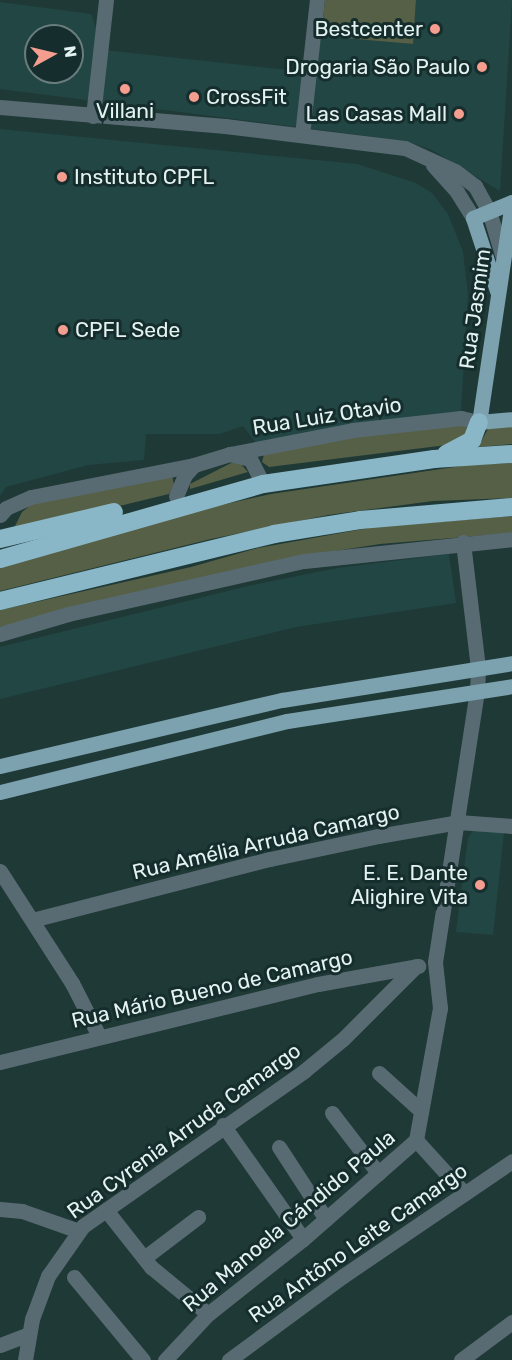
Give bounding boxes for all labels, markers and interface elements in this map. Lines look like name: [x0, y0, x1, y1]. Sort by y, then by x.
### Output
place label: Bestcenter: [314, 16, 423, 42]
marker: Bestcenter: [428, 22, 442, 36]
north arrow: [24, 24, 84, 84]
text: N: [60, 45, 81, 59]
place label: Drogaria São Paulo: [285, 54, 470, 80]
marker: Drogaria São Paulo: [475, 60, 489, 74]
marker: Villani: [118, 82, 132, 96]
place label: CrossFit: [206, 84, 287, 110]
marker: CrossFit: [187, 90, 201, 104]
place label: Villani: [96, 98, 154, 124]
place label: Las Casas Mall: [306, 101, 447, 127]
marker: Las Casas Mall: [452, 107, 466, 121]
place label: Instituto CPFL: [74, 164, 214, 190]
marker: Instituto CPFL: [55, 170, 69, 184]
street label: Rua Jasmim: [454, 247, 496, 371]
place label: CPFL Sede: [75, 317, 181, 343]
marker: CPFL Sede: [56, 323, 70, 337]
street label: Rua Luiz Otavio: [251, 392, 403, 440]
street label: Rua Amélia Arruda Camargo: [129, 799, 403, 885]
place label: E. E. Dante Alighire Vita: [350, 860, 468, 910]
marker: E. E. Dante Alighire Vita: [473, 878, 487, 892]
street label: Rua Mário Bueno de Camargo: [69, 944, 355, 1034]
street label: Rua Cyrenia Arruda Camargo: [62, 1038, 306, 1224]
street label: Rua Manoela Cándido Paula: [178, 1125, 400, 1317]
street label: Rua Antôno Leite Camargo: [244, 1158, 472, 1328]

